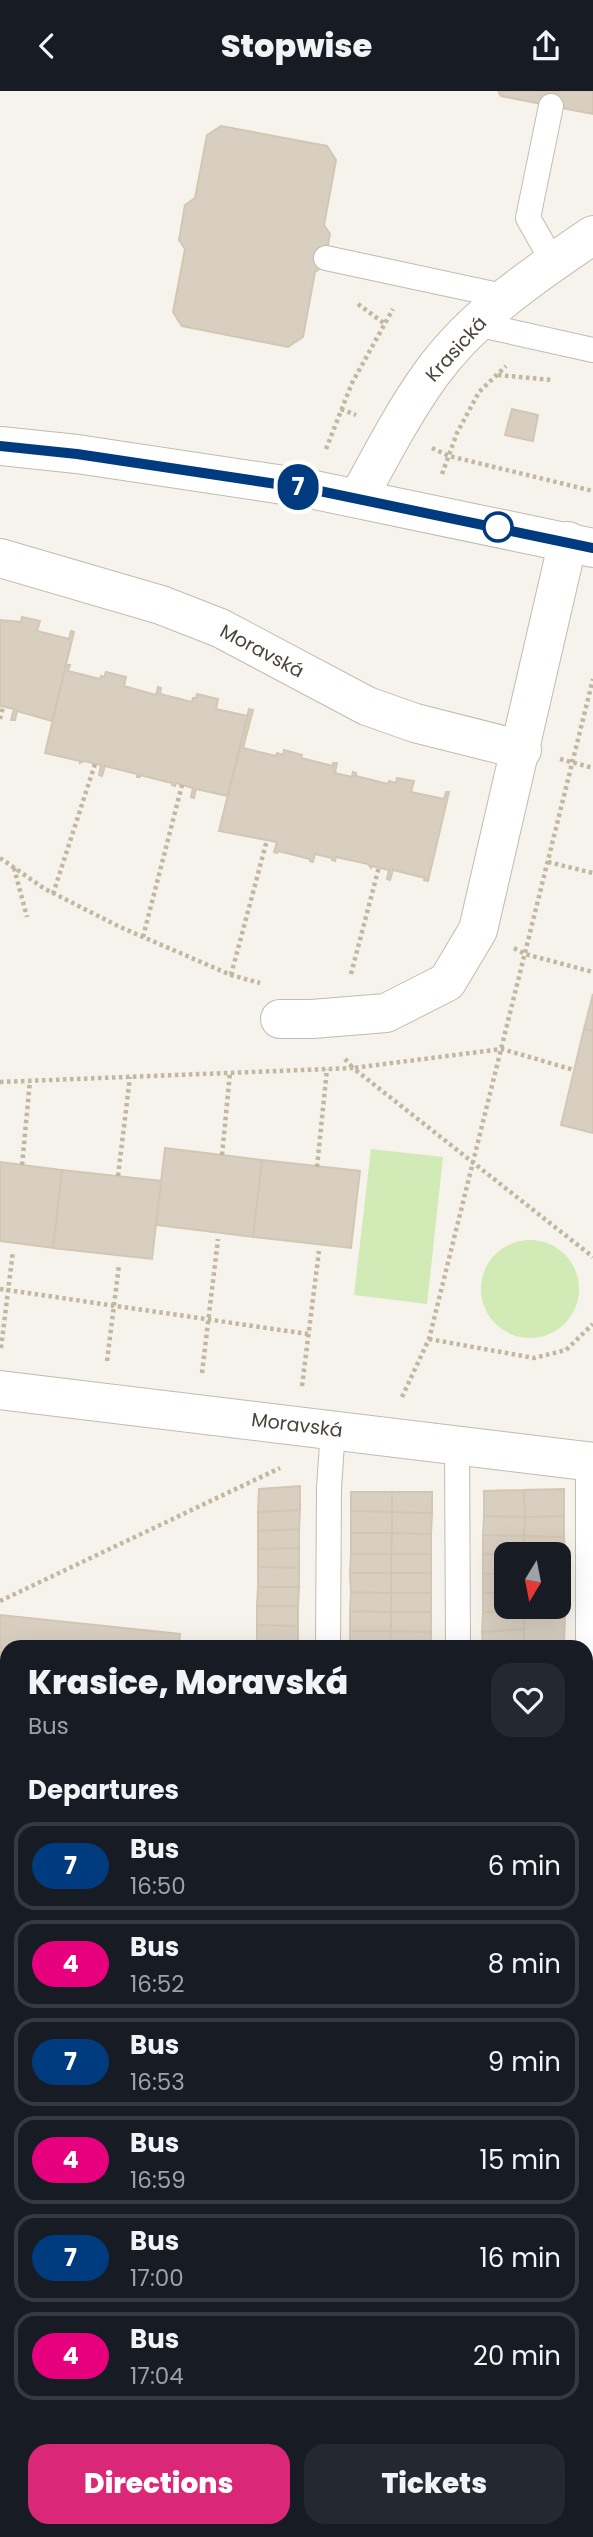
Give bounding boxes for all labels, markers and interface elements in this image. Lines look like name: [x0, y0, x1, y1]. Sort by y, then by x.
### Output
text: Stopwise: [221, 23, 372, 68]
icon: back: [28, 27, 66, 65]
icon: share: [527, 27, 565, 65]
street label: Krasická: [419, 310, 493, 388]
line badge: 7: [275, 464, 321, 510]
text: 7: [292, 470, 304, 503]
unlabelled marker: [483, 512, 513, 542]
street label: Moravská: [215, 618, 309, 684]
street label: Moravská: [250, 1406, 344, 1444]
north arrow: [494, 1542, 570, 1619]
map controls: [494, 1542, 571, 1619]
text: Krasice, Moravská: [28, 1659, 348, 1706]
button: heart: [491, 1663, 565, 1737]
text: Bus: [28, 1710, 69, 1742]
text: Departures: [28, 1772, 179, 1808]
text: Bus: [130, 1831, 179, 1867]
text: 6 min: [488, 1848, 561, 1884]
text: 7: [64, 1849, 77, 1882]
text: 16:50: [130, 1870, 186, 1902]
text: Bus: [130, 1929, 179, 1965]
text: 8 min: [488, 1946, 561, 1982]
text: 4: [62, 1947, 79, 1980]
text: 16:52: [130, 1968, 185, 2000]
text: Bus: [130, 2027, 179, 2063]
text: 9 min: [488, 2044, 561, 2080]
text: 7: [64, 2045, 77, 2078]
text: 16:53: [130, 2066, 185, 2098]
text: Bus: [130, 2125, 179, 2161]
text: 15 min: [480, 2142, 561, 2178]
text: 4: [62, 2143, 79, 2176]
text: 16:59: [130, 2164, 186, 2196]
text: Bus: [130, 2223, 179, 2259]
text: 16 min: [479, 2240, 561, 2276]
text: 7: [64, 2241, 77, 2274]
text: 17:00: [130, 2262, 184, 2294]
text: Bus: [130, 2321, 179, 2357]
text: 20 min: [473, 2338, 561, 2374]
text: 4: [62, 2339, 79, 2372]
text: 17:04: [130, 2360, 184, 2392]
button: Directions: [28, 2444, 290, 2524]
button: Tickets: [304, 2444, 565, 2524]

